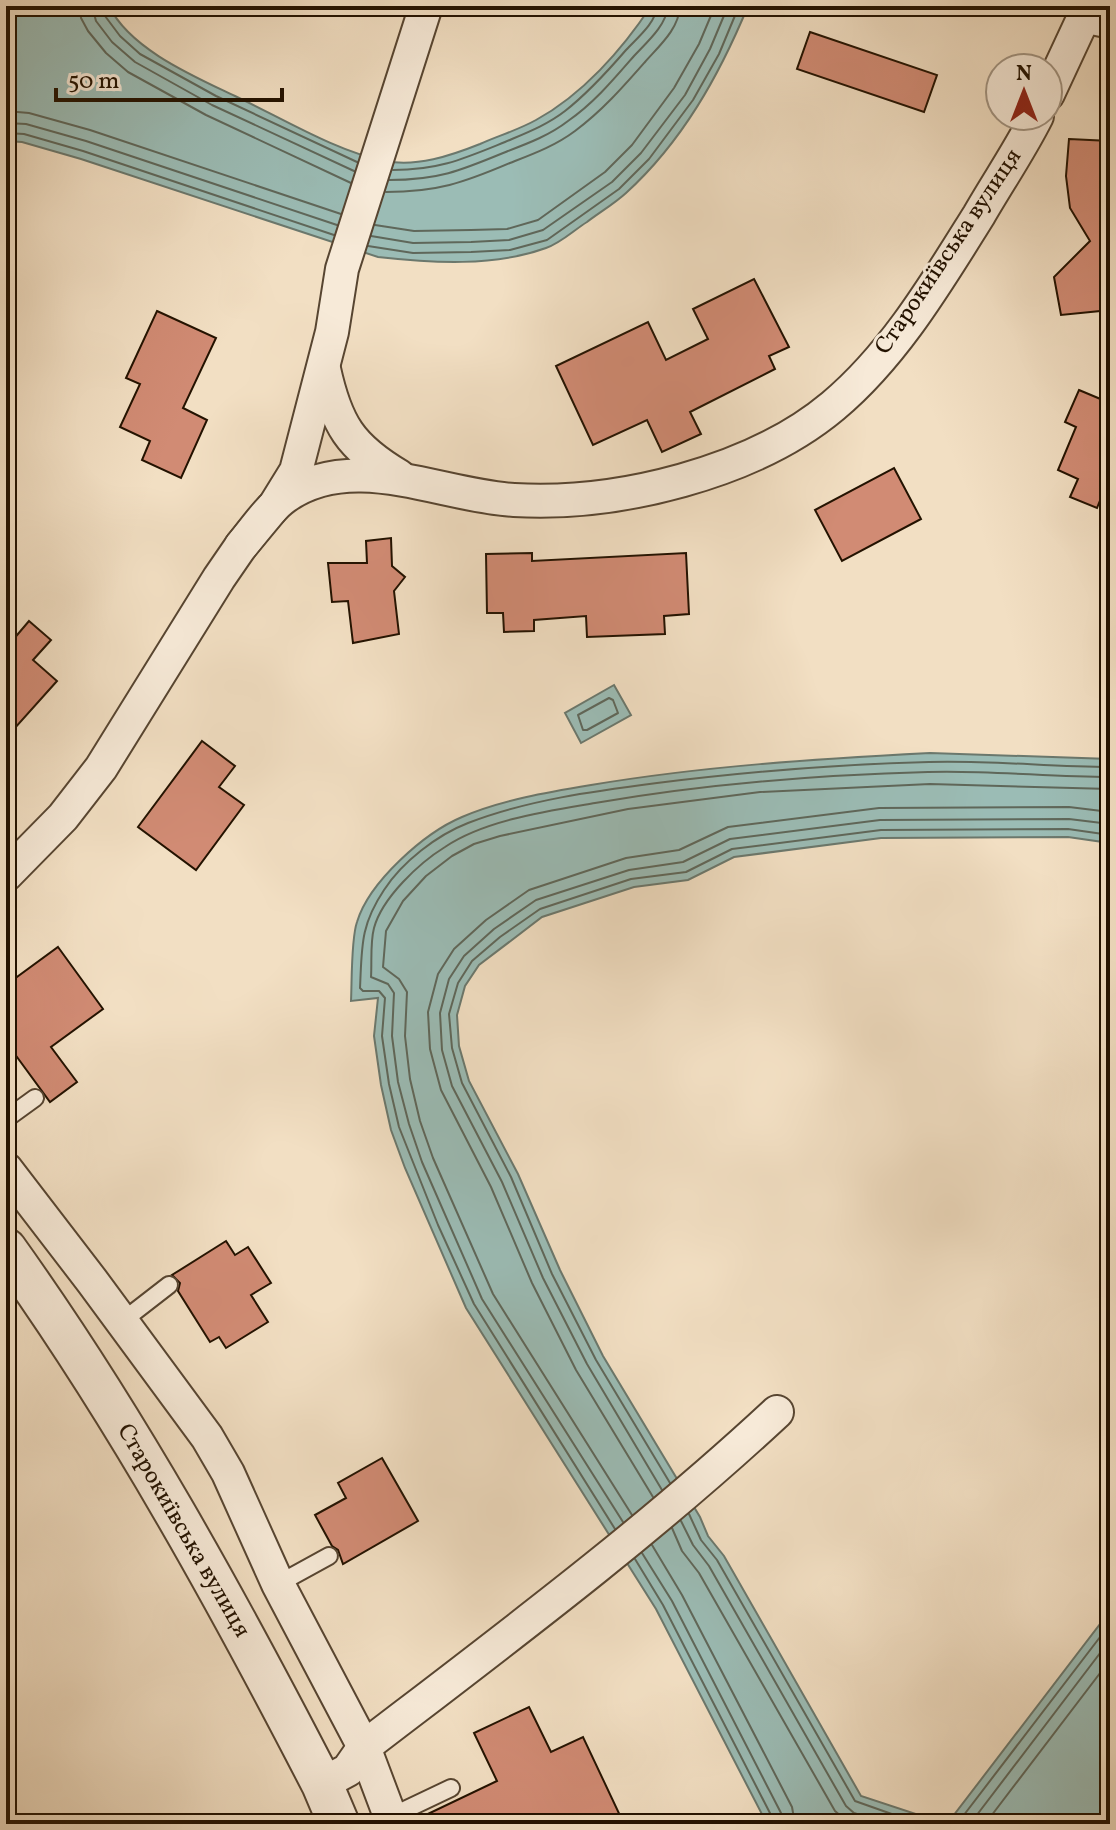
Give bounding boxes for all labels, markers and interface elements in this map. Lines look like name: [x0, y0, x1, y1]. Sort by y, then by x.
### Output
scale bar: [56, 52, 282, 102]
north arrow: [984, 52, 1064, 132]
text: N: [1016, 59, 1032, 90]
text: 50 m: [68, 65, 120, 99]
street label: Старокиївська вулиця: [867, 142, 1031, 362]
street label: Старокиївська вулиця: [108, 1418, 258, 1644]

